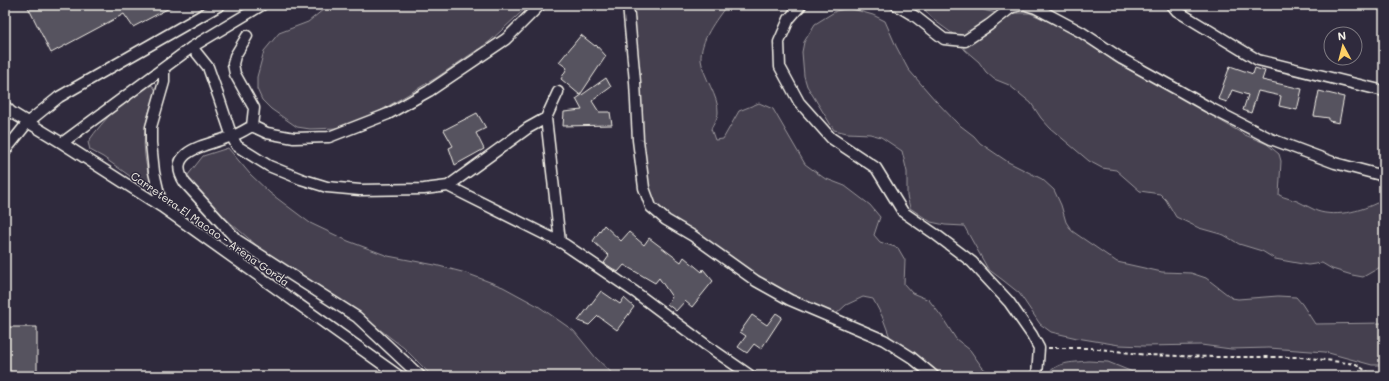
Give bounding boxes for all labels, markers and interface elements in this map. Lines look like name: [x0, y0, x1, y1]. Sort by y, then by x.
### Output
north arrow: [1323, 26, 1363, 66]
text: N: [1337, 28, 1347, 44]
street label: Carretera El Macao - Arena Gorda: [128, 168, 293, 289]

